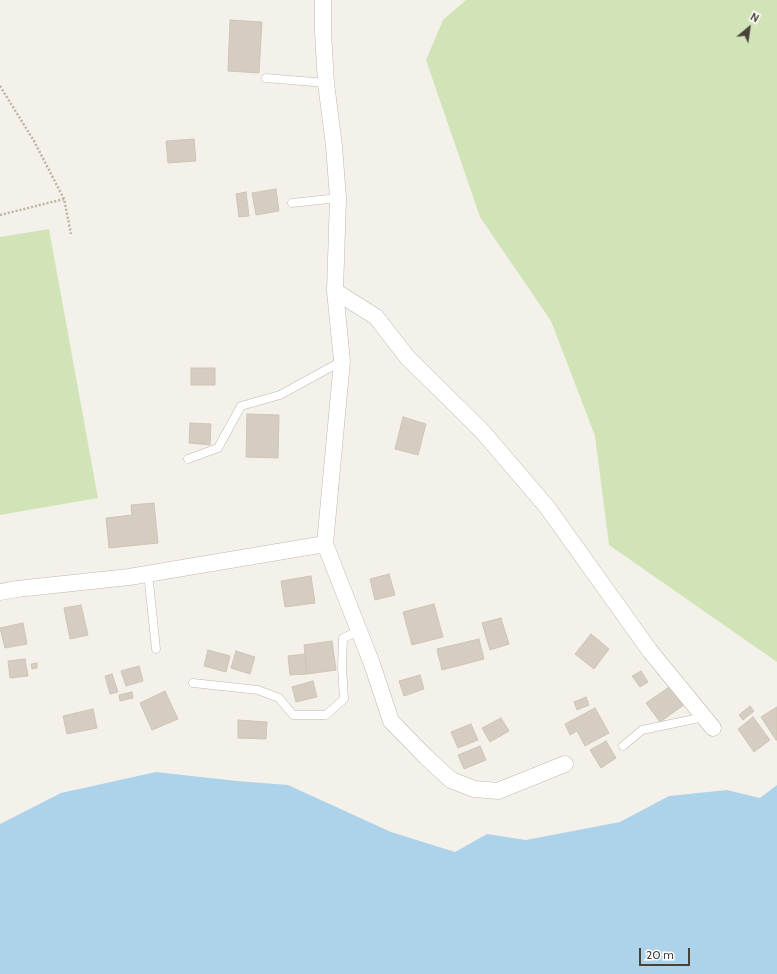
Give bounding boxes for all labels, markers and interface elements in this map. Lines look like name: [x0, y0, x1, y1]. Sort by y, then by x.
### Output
north arrow: [729, 8, 769, 48]
text: N: [748, 9, 762, 26]
scale bar: [641, 940, 692, 966]
text: 20 m: [646, 947, 674, 962]

